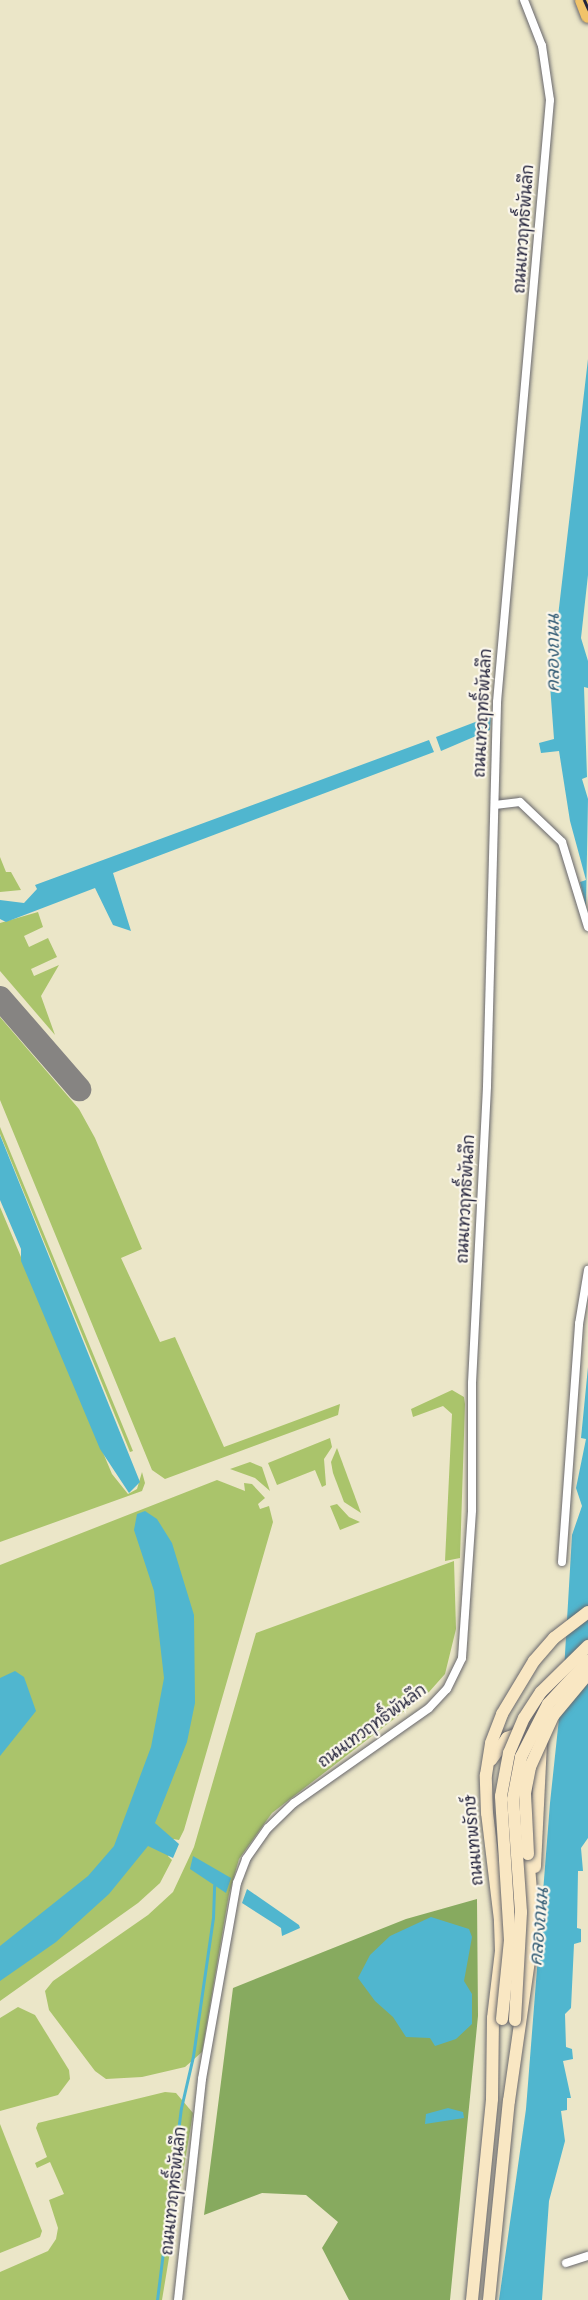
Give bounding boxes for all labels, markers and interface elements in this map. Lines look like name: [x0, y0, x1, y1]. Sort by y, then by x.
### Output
street label: ถนนเทวฤทธิ์พันลึก: [511, 164, 539, 294]
water label: คลองถนน: [544, 614, 566, 692]
street label: ถนนเทวฤทธิ์พันลึก: [471, 648, 497, 778]
street label: ถนนเทวฤทธิ์พันลึก: [454, 1134, 480, 1264]
street label: ถนนเทวฤทธิ์พันลึก: [315, 1681, 431, 1773]
street label: ถนนเทพรักษ์: [461, 1794, 489, 1886]
water label: คลองถนน: [527, 1887, 555, 1967]
street label: ถนนเทวฤทธิ์พันลึก: [159, 2126, 191, 2256]

